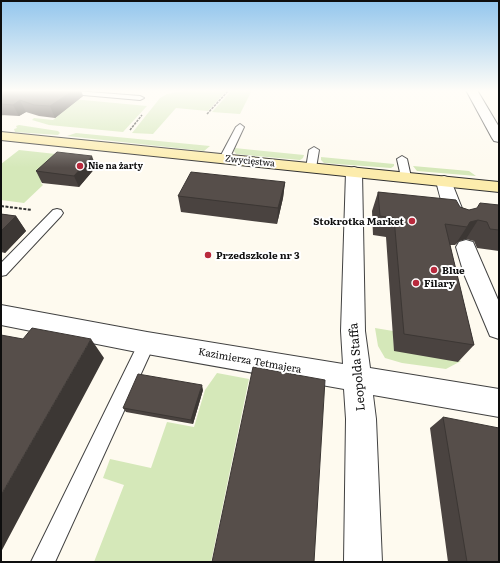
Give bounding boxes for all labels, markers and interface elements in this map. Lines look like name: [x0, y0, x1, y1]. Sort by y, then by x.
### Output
street label: Zwycięstwa: [224, 150, 276, 170]
place label: Nie na żarty: [88, 158, 143, 172]
marker: Nie na żarty: [75, 161, 85, 171]
place label: Stokrotka Market: [313, 213, 405, 228]
marker: Stokrotka Market: [407, 216, 417, 226]
place label: Przedszkole nr 3: [216, 247, 300, 262]
marker: Przedszkole nr 3: [203, 250, 213, 260]
place label: Blue: [442, 262, 465, 277]
marker: Blue: [429, 265, 439, 275]
place label: Filary: [424, 275, 456, 290]
marker: Filary: [411, 278, 421, 288]
street label: Leopolda Staffa: [343, 322, 369, 412]
street label: Kazimierza Tetmajera: [197, 343, 304, 376]

